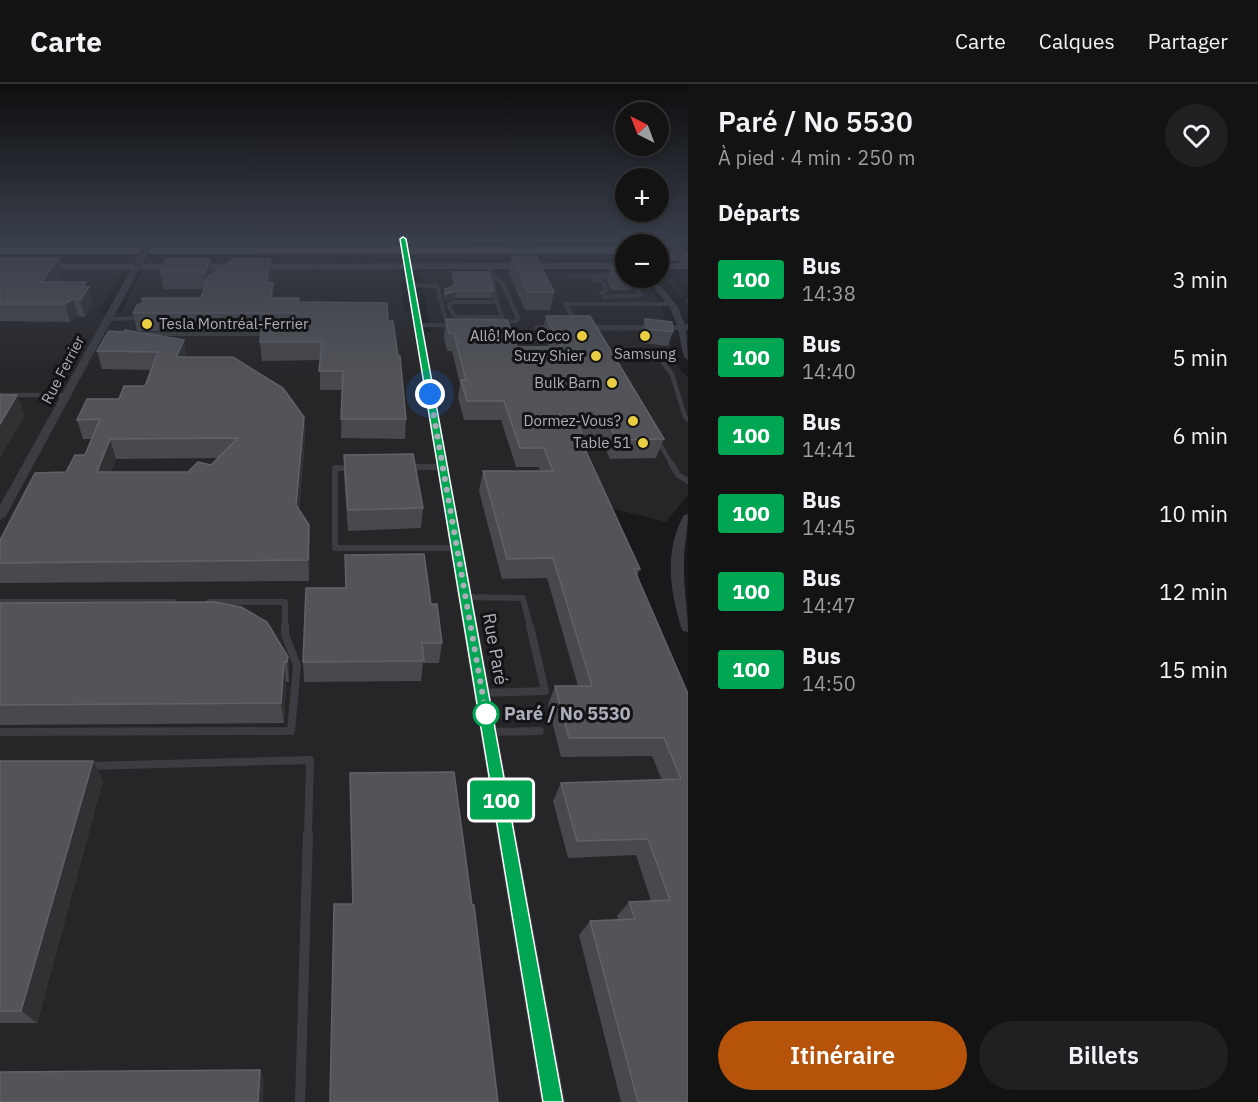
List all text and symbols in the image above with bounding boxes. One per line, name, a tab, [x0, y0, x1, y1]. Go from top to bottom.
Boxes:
text: Carte	[30, 23, 102, 60]
text: Carte	[955, 27, 1006, 55]
text: Calques	[1039, 27, 1115, 55]
text: Partager	[1148, 27, 1228, 55]
north arrow	[615, 102, 669, 156]
map controls	[615, 102, 669, 288]
text: Paré / No 5530	[718, 103, 913, 140]
button: heart	[1165, 104, 1228, 167]
text: À pied · 4 min · 250 m	[718, 144, 915, 171]
button: +	[615, 168, 669, 222]
text: Départs	[718, 198, 800, 227]
button: −	[615, 234, 669, 288]
text: Bus	[802, 251, 841, 280]
text: 100	[732, 265, 770, 293]
text: 3 min	[1172, 265, 1228, 294]
text: 14:38	[802, 280, 856, 307]
place label: Tesla Montréal-Ferrier	[159, 314, 309, 333]
marker: Tesla Montréal-Ferrier	[140, 317, 154, 331]
place label: Allô! Mon Coco	[470, 326, 570, 345]
marker: Allô! Mon Coco	[575, 329, 589, 343]
marker: Samsung	[638, 329, 652, 343]
text: Bus	[802, 329, 841, 358]
street label: Rue Ferrier	[37, 332, 89, 407]
text: 100	[732, 343, 770, 371]
text: 5 min	[1172, 343, 1228, 372]
place label: Samsung	[614, 344, 676, 363]
place label: Suzy Shier	[514, 346, 584, 365]
marker: Suzy Shier	[589, 349, 603, 363]
text: 14:40	[802, 358, 856, 385]
place label: Bulk Barn	[534, 373, 600, 392]
marker: Bulk Barn	[605, 376, 619, 390]
your location	[415, 379, 445, 409]
text: Bus	[802, 407, 841, 436]
place label: Dormez-Vous?	[523, 411, 621, 430]
marker: Dormez-Vous?	[626, 414, 640, 428]
text: 100	[732, 421, 770, 449]
text: 6 min	[1172, 421, 1228, 450]
place label: Table 51	[573, 433, 631, 452]
marker: Table 51	[636, 436, 650, 450]
text: 14:41	[802, 436, 856, 463]
text: Bus	[802, 485, 841, 514]
text: 100	[732, 499, 770, 527]
text: 10 min	[1159, 499, 1228, 528]
text: 14:45	[802, 514, 856, 541]
text: Bus	[802, 563, 841, 592]
text: 100	[732, 577, 770, 605]
text: 12 min	[1159, 577, 1228, 606]
text: 14:47	[802, 592, 856, 619]
street label: Rue Paré	[478, 611, 513, 687]
text: Bus	[802, 641, 841, 670]
text: 100	[732, 655, 770, 683]
text: 15 min	[1159, 655, 1228, 684]
text: 14:50	[802, 670, 856, 697]
marker: Paré / No 5530	[473, 701, 499, 727]
place label: Paré / No 5530	[504, 702, 631, 725]
line badge: 100	[466, 780, 536, 820]
text: 100	[482, 786, 520, 814]
button: Itinéraire	[718, 1021, 967, 1090]
button: Billets	[979, 1021, 1228, 1090]

